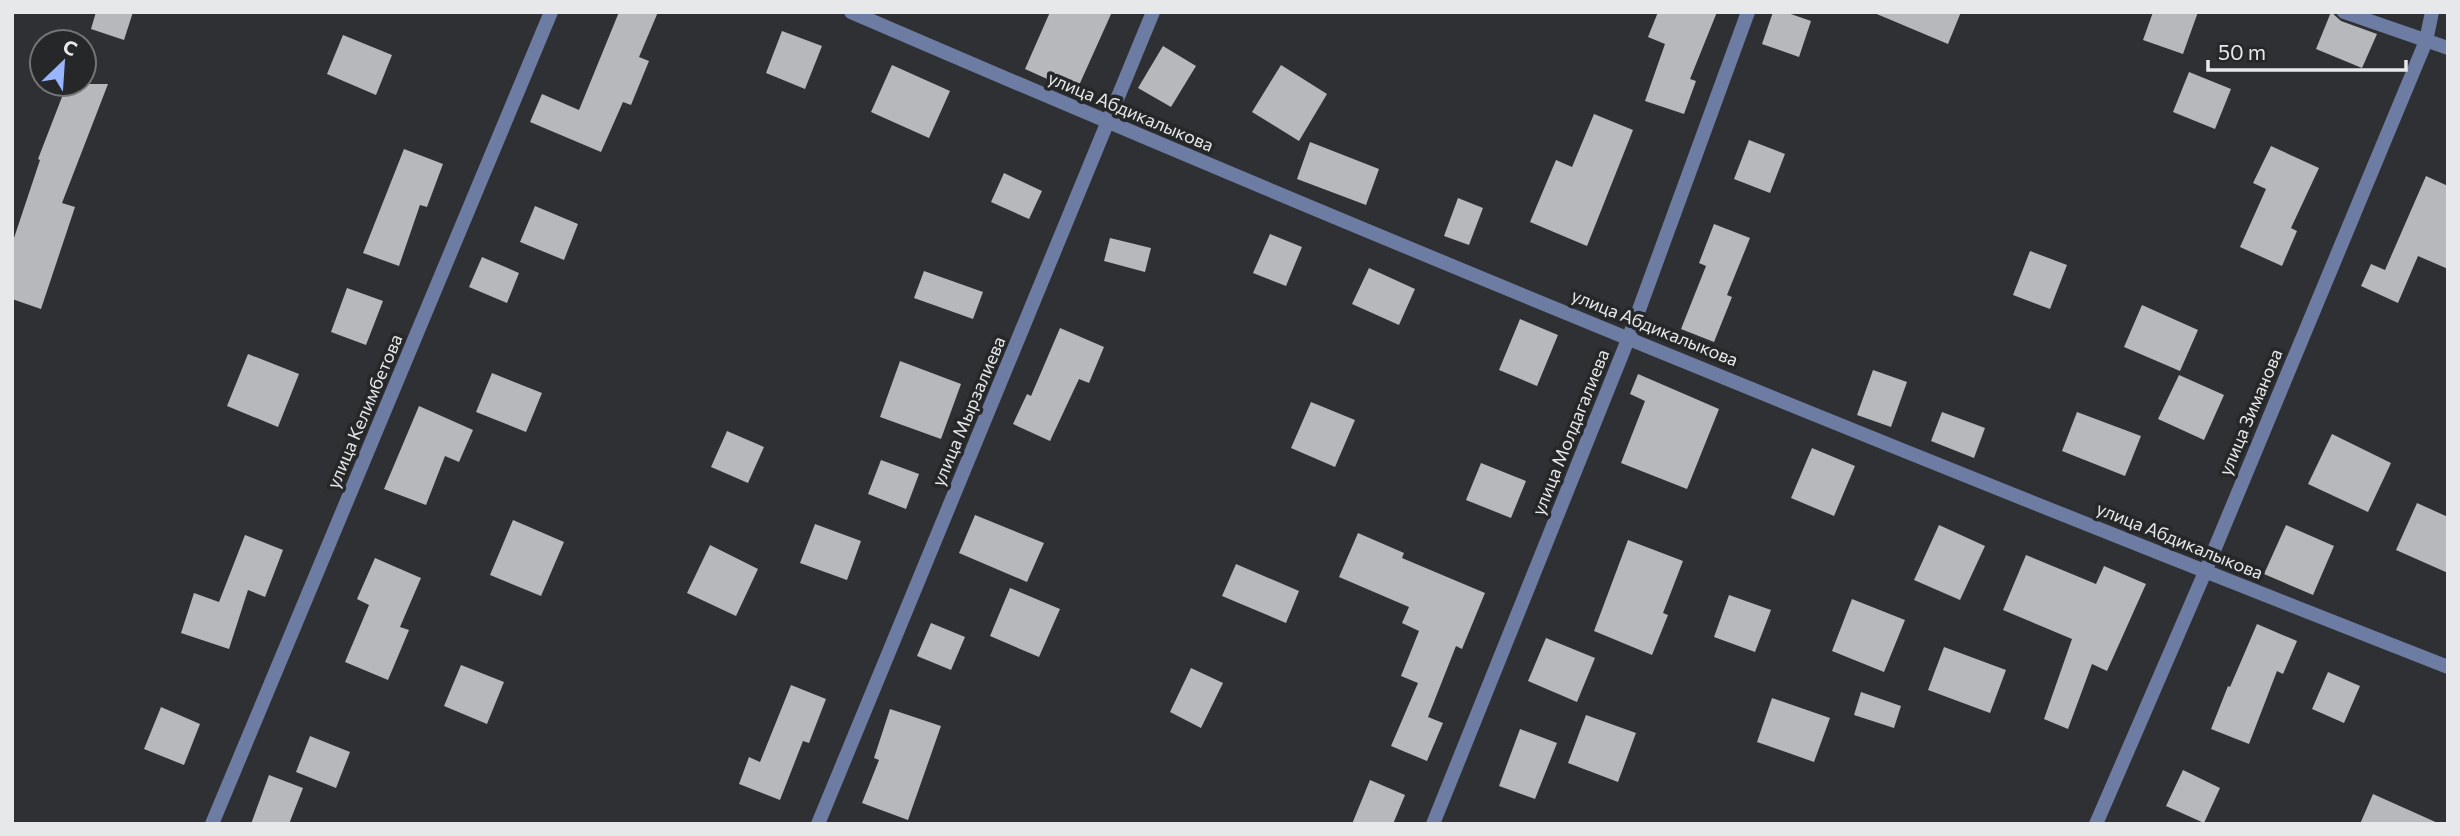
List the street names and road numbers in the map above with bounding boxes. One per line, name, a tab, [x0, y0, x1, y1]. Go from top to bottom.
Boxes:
street label: улица Абдикалыкова	[1045, 66, 1217, 156]
street label: улица Абдикалыкова	[1569, 284, 1741, 370]
street label: улица Келимбетова	[322, 331, 406, 491]
street label: улица Мырзалиева	[926, 333, 1010, 489]
street label: улица Зиманова	[2213, 345, 2287, 479]
street label: улица Молдагалиева	[1527, 346, 1613, 518]
street label: улица Абдикалыкова	[2094, 497, 2266, 583]

